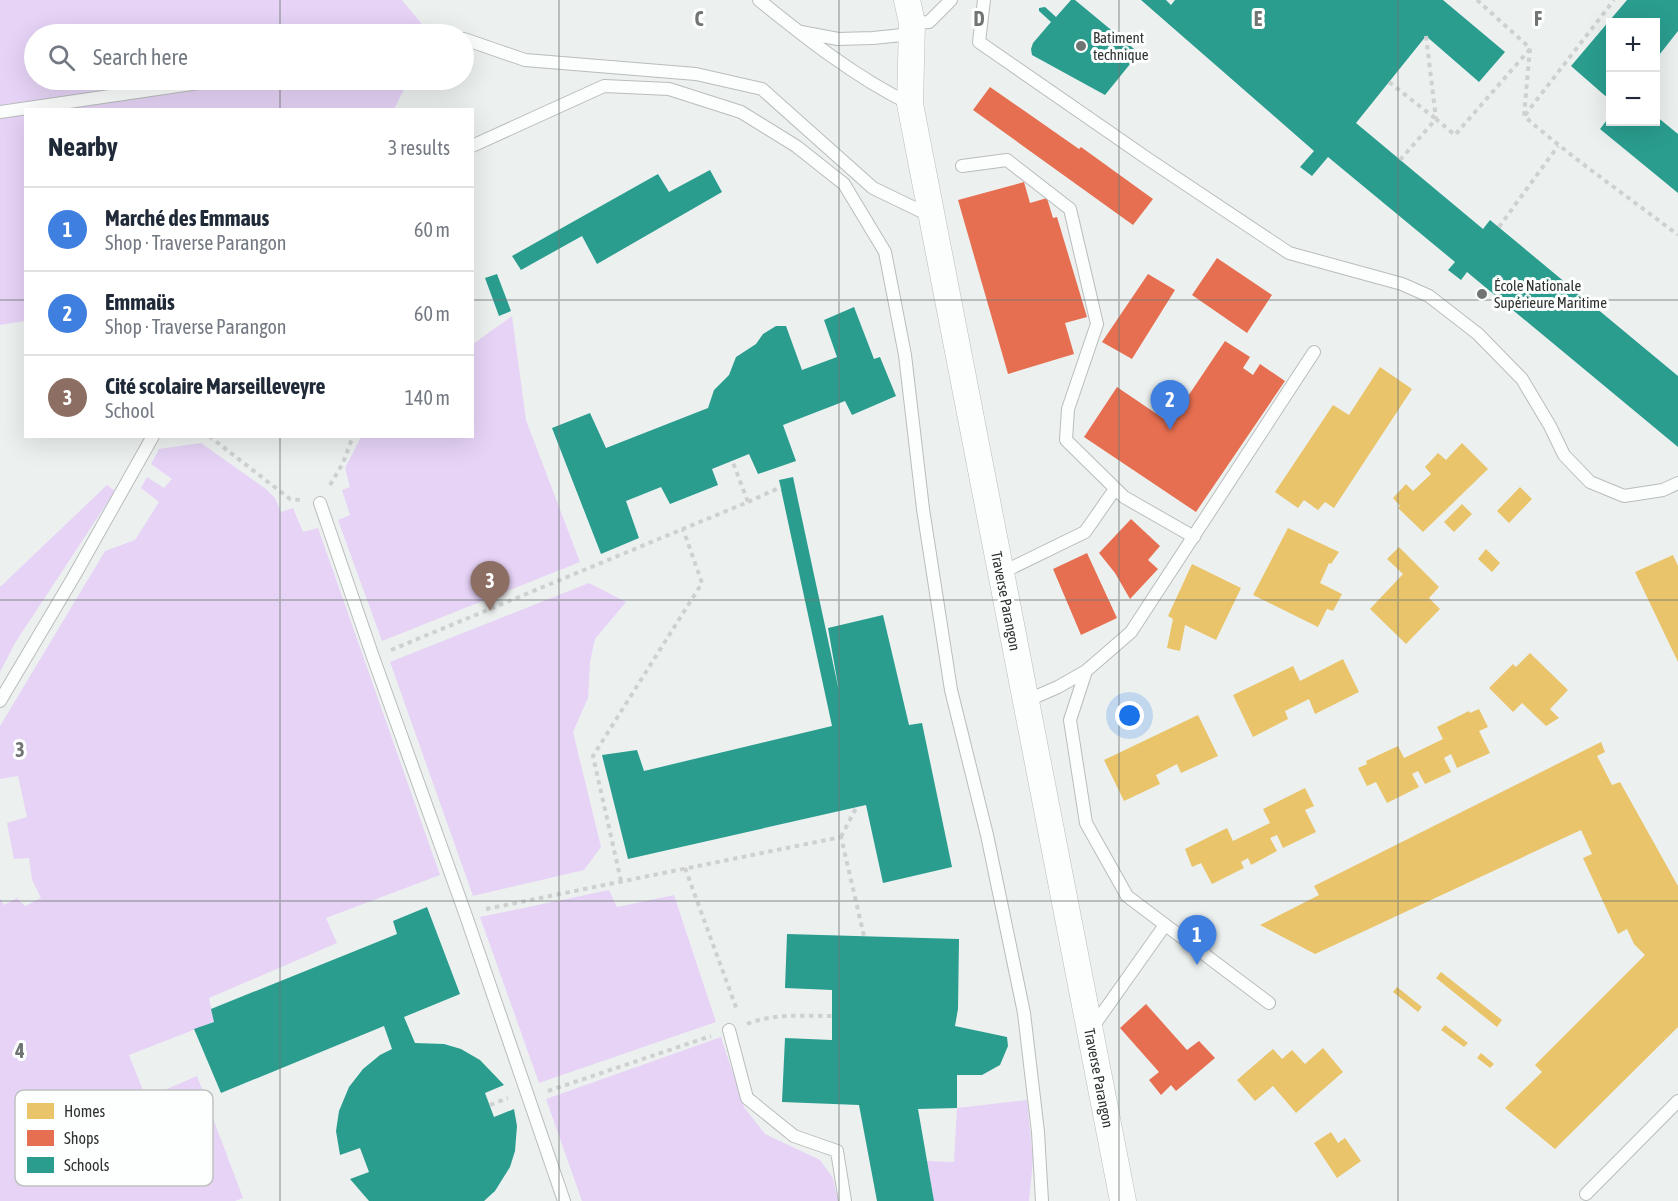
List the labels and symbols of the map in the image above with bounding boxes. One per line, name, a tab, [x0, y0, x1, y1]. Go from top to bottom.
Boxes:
text: C	[695, 7, 704, 30]
text: D	[973, 7, 985, 30]
text: E	[1254, 7, 1263, 30]
text: F	[1534, 7, 1542, 30]
place label: Batiment technique	[1093, 29, 1149, 63]
marker: Batiment technique	[1074, 39, 1088, 53]
place label: École Nationale Supérieure Maritime	[1494, 277, 1607, 311]
marker: École Nationale Supérieure Maritime	[1475, 287, 1489, 301]
pin: 2	[1150, 380, 1190, 430]
street label: Traverse Parangon	[988, 550, 1024, 652]
pin: 3	[470, 562, 510, 611]
your location	[1115, 701, 1144, 730]
text: 3	[15, 738, 25, 761]
pin: 1	[1178, 916, 1216, 965]
street label: Traverse Parangon	[1081, 1027, 1117, 1129]
text: 4	[14, 1039, 25, 1062]
legend	[15, 1090, 213, 1186]
text: Homes	[64, 1102, 106, 1120]
text: Shops	[64, 1129, 100, 1148]
text: Schools	[64, 1156, 110, 1174]

